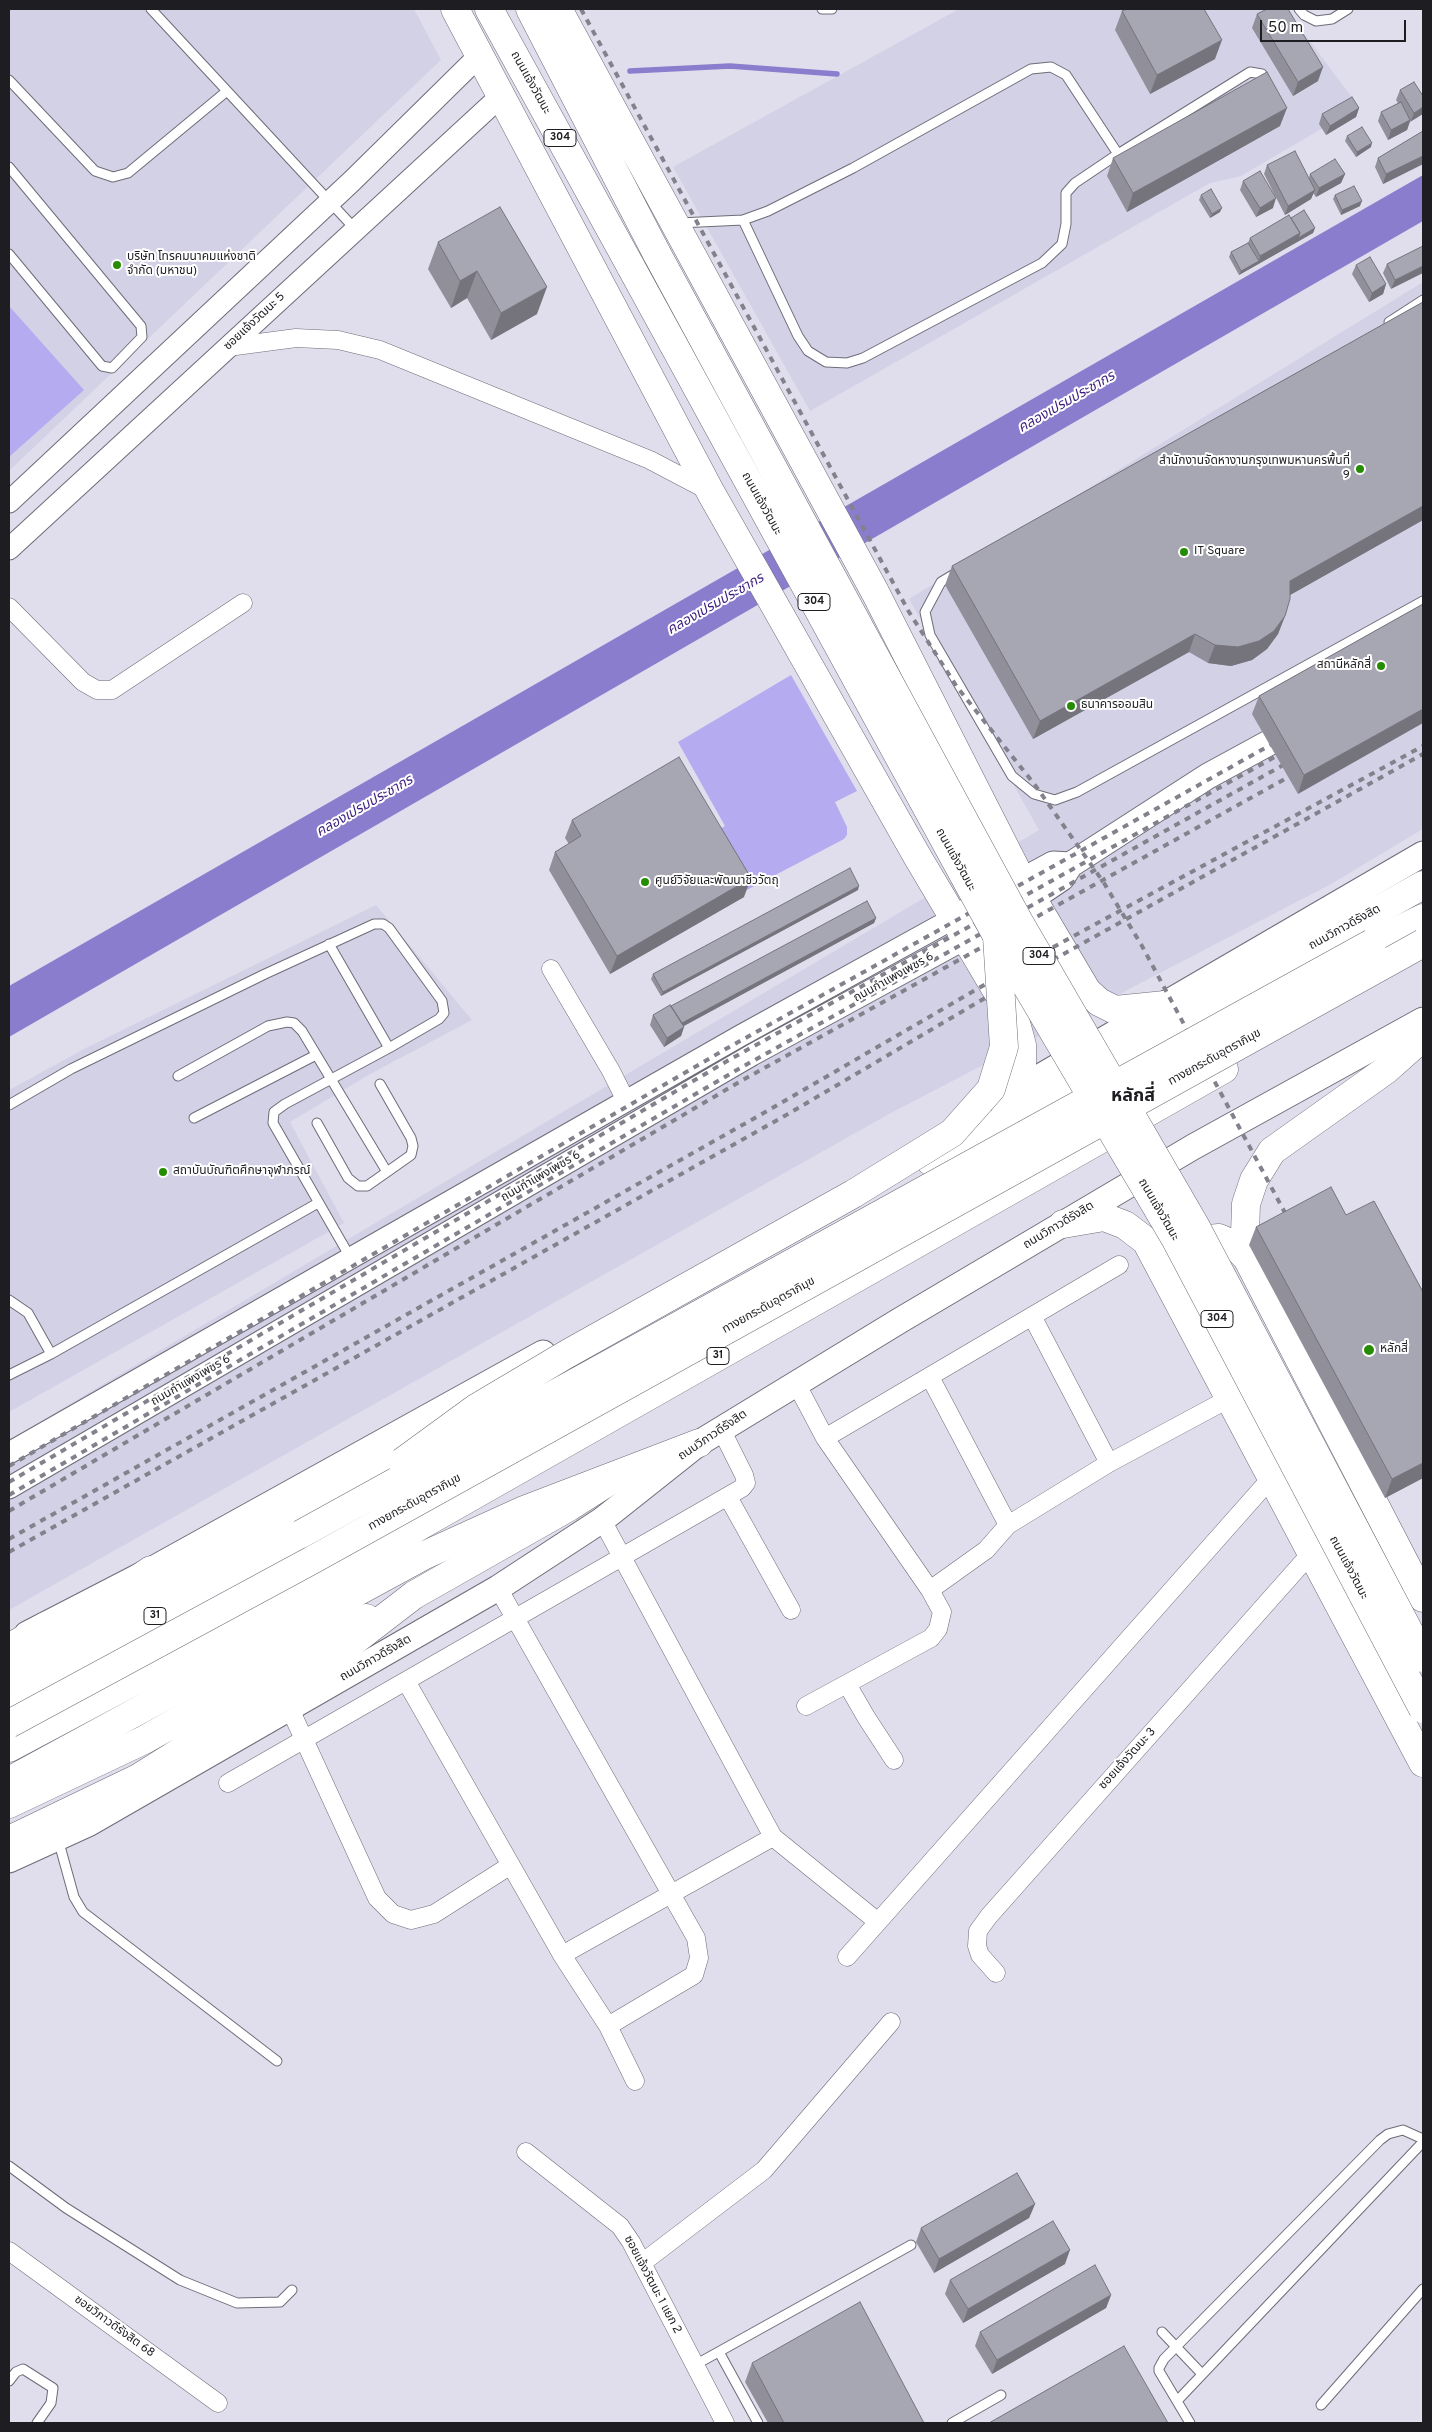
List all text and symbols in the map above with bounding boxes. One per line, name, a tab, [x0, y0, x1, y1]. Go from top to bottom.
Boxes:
scale bar	[1262, 10, 1408, 42]
text: 50 m	[1268, 19, 1303, 38]
street label: ถนนแจ้งวัฒนะ	[507, 49, 553, 117]
road number: 304	[544, 130, 576, 146]
place label: บริษัท โทรคมนาคมแห่งชาติ จำกัด (มหาชน)	[127, 251, 256, 279]
marker: บริษัท โทรคมนาคมแห่งชาติ จำกัด (มหาชน)	[111, 259, 123, 271]
street label: ซอยแจ้งวัฒนะ 5	[221, 290, 289, 354]
water label: คลองเปรมประชากร	[1016, 369, 1118, 437]
place label: สำนักงานจัดหางานกรุงเทพมหานครพื้นที่ 9	[1159, 455, 1350, 483]
marker: สำนักงานจัดหางานกรุงเทพมหานครพื้นที่ 9	[1354, 463, 1366, 475]
street label: ถนนแจ้งวัฒนะ	[738, 470, 784, 538]
place label: IT Square	[1194, 545, 1245, 559]
marker: IT Square	[1178, 546, 1190, 558]
water label: คลองเปรมประชากร	[665, 571, 767, 639]
road number: 304	[798, 594, 830, 610]
place label: สถานีหลักสี่	[1317, 659, 1371, 673]
marker: สถานีหลักสี่	[1375, 660, 1387, 672]
place label: ธนาคารออมสิน	[1081, 699, 1153, 713]
marker: ธนาคารออมสิน	[1065, 700, 1077, 712]
water label: คลองเปรมประชากร	[314, 773, 416, 841]
street label: ถนนแจ้งวัฒนะ	[932, 826, 978, 894]
place label: ศูนย์วิจัยและพัฒนาชีววัตถุ	[655, 875, 779, 889]
marker: ศูนย์วิจัยและพัฒนาชีววัตถุ	[639, 876, 651, 888]
street label: ถนนวิภาวดีรังสิต	[1307, 902, 1383, 954]
road number: 304	[1023, 948, 1055, 964]
street label: ถนนกำแพงเพชร 6	[851, 950, 937, 1006]
street label: ทางยกระดับอุตราภิมุข	[1166, 1027, 1264, 1089]
district label: หลักสี่	[1111, 1086, 1155, 1108]
street label: ถนนกำแพงเพชร 6	[499, 1148, 583, 1206]
place label: สถาบันบัณฑิตศึกษาจุฬาภรณ์	[173, 1165, 310, 1179]
marker: สถาบันบัณฑิตศึกษาจุฬาภรณ์	[157, 1166, 169, 1178]
street label: ถนนแจ้งวัฒนะ	[1134, 1176, 1182, 1244]
street label: ถนนวิภาวดีรังสิต	[1021, 1199, 1097, 1253]
street label: ทางยกระดับอุตราภิมุข	[720, 1275, 818, 1337]
road number: 304	[1201, 1310, 1233, 1328]
marker: หลักสี่	[1362, 1343, 1376, 1357]
place label: หลักสี่	[1380, 1343, 1408, 1357]
road number: 31	[707, 1348, 729, 1364]
street label: ถนนกำแพงเพชร 6	[149, 1352, 233, 1410]
street label: ถนนวิภาวดีรังสิต	[676, 1408, 750, 1464]
street label: ทางยกระดับอุตราภิมุข	[366, 1472, 464, 1534]
street label: ถนนแจ้งวัฒนะ	[1325, 1534, 1371, 1602]
road number: 31	[144, 1608, 166, 1624]
street label: ถนนวิภาวดีรังสิต	[338, 1633, 414, 1685]
street label: ซอยแจ้งวัฒนะ 3	[1096, 1725, 1160, 1793]
street label: ซอยแจ้งวัฒนะ 1 แยก 2	[620, 2233, 684, 2337]
street label: ซอยวิภาวดีรังสิต 68	[71, 2293, 157, 2361]

